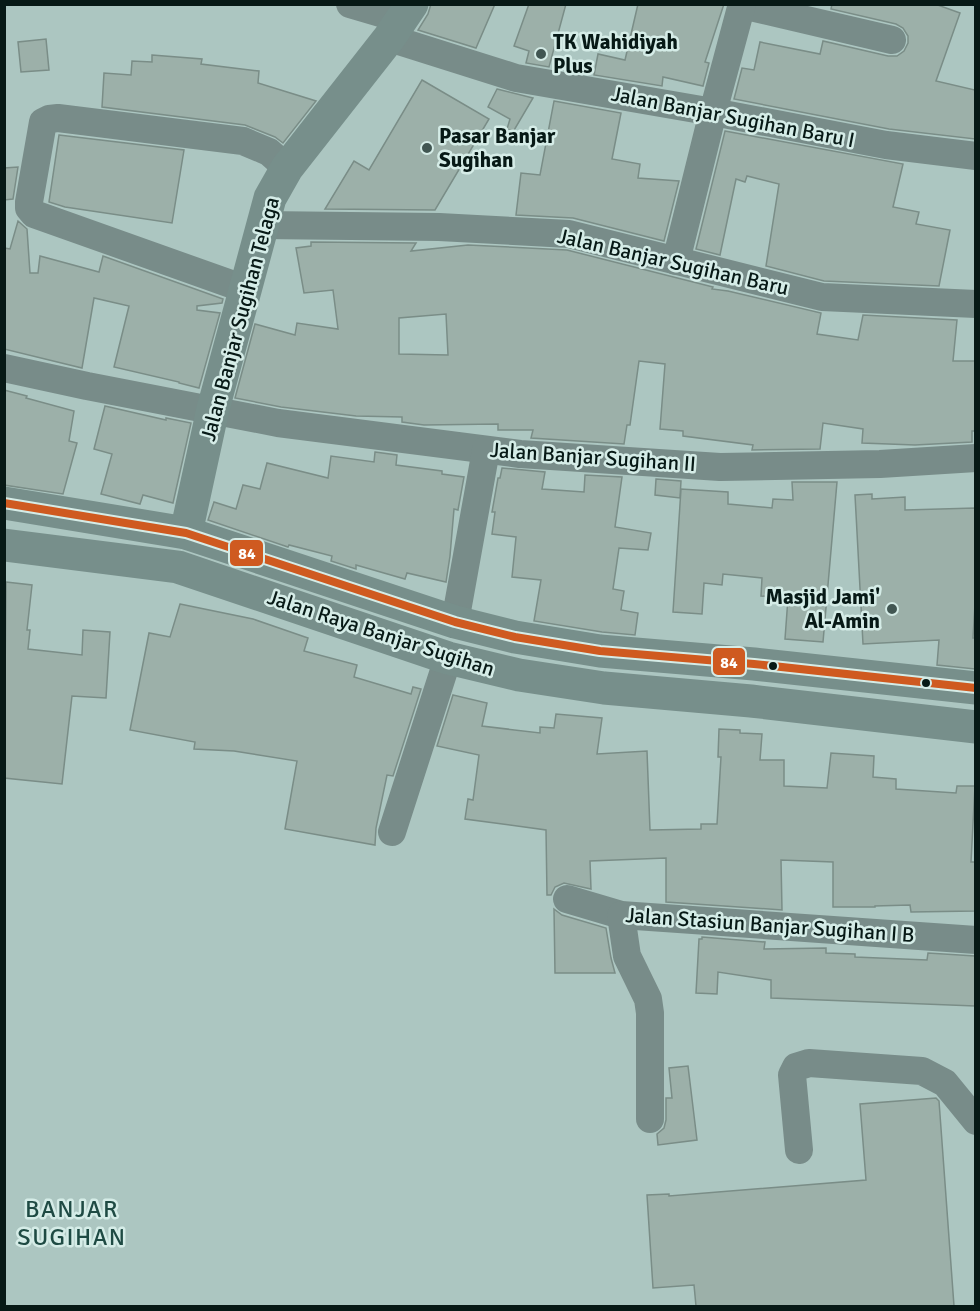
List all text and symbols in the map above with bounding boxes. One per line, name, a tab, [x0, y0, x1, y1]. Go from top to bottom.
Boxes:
place label: TK Wahidiyah Plus	[553, 29, 678, 79]
marker: TK Wahidiyah Plus	[534, 47, 548, 61]
street label: Jalan Banjar Sugihan Baru I	[609, 81, 857, 153]
place label: Pasar Banjar Sugihan	[439, 123, 556, 173]
marker: Pasar Banjar Sugihan	[420, 141, 434, 155]
street label: Jalan Banjar Sugihan Telaga	[195, 194, 285, 444]
street label: Jalan Banjar Sugihan Baru	[555, 223, 791, 301]
street label: Jalan Banjar Sugihan II	[489, 437, 697, 477]
line badge: 84	[229, 539, 264, 567]
text: 84	[238, 544, 256, 564]
street label: Jalan Raya Banjar Sugihan	[264, 584, 498, 682]
place label: Masjid Jami' Al-Amin	[765, 584, 880, 634]
marker: Masjid Jami' Al-Amin	[885, 602, 899, 616]
line badge: 84	[712, 647, 746, 676]
text: 84	[720, 653, 738, 673]
unlabelled marker	[767, 660, 779, 672]
unlabelled marker	[920, 677, 932, 689]
street label: Jalan Stasiun Banjar Sugihan I B	[625, 902, 915, 948]
district label: BANJAR SUGIHAN	[17, 1194, 127, 1252]

